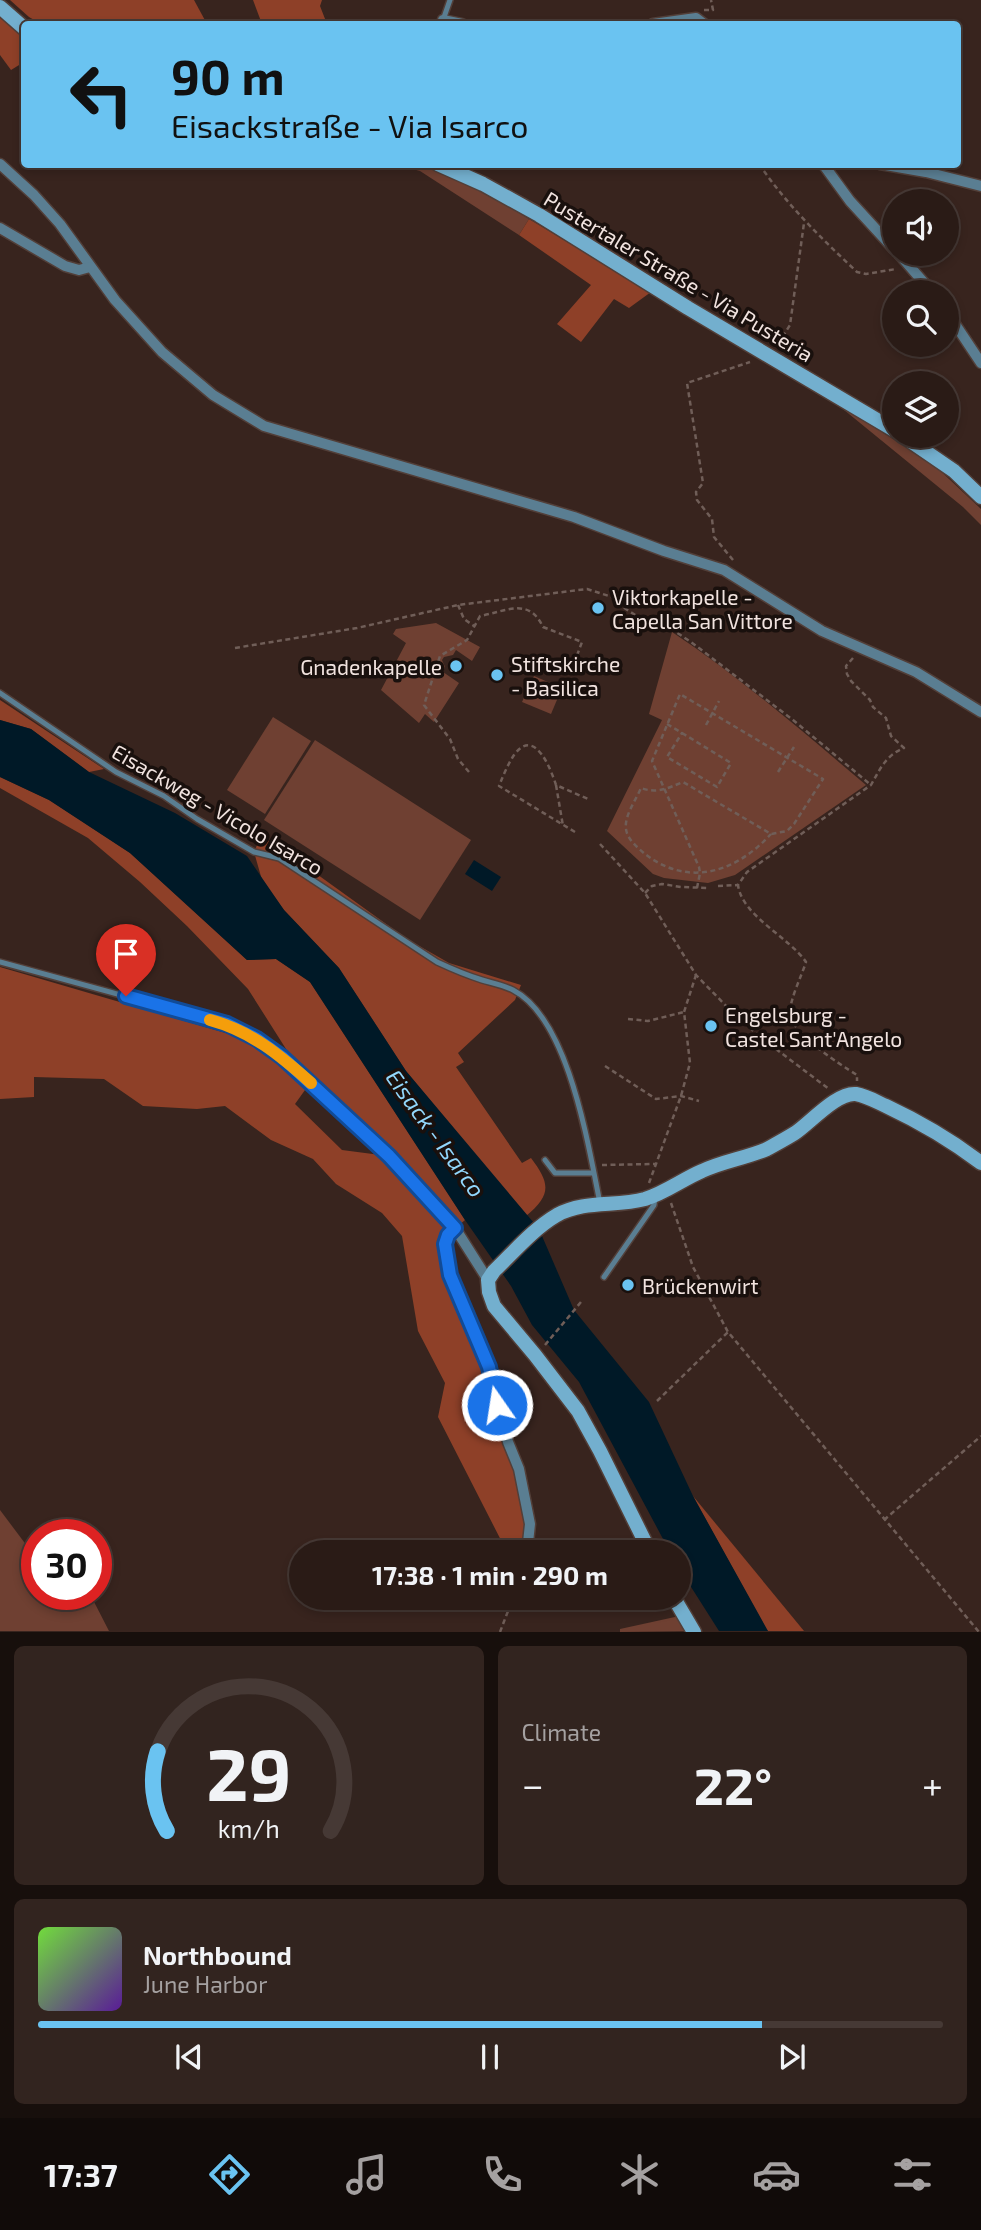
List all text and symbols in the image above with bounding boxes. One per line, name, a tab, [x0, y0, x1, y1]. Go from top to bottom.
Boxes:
text: 90 m	[171, 46, 285, 105]
icon: left	[56, 49, 147, 140]
text: Eisackstraße - Via Isarco	[171, 106, 528, 144]
street label: Pustertaler Straße - Via Pusteria	[540, 186, 818, 366]
map controls	[882, 189, 959, 448]
button: sound	[882, 189, 959, 266]
button: search	[882, 280, 959, 357]
button: layers	[882, 371, 959, 448]
place label: Viktorkapelle - Capella San Vittore	[612, 584, 793, 633]
marker: Viktorkapelle - Capella San Vittore	[590, 600, 606, 616]
place label: Stiftskirche - Basilica	[511, 651, 620, 700]
place label: Gnadenkapelle	[300, 654, 442, 679]
marker: Gnadenkapelle	[448, 658, 464, 674]
marker: Stiftskirche - Basilica	[489, 667, 505, 683]
street label: Eisackweg - Vicolo Isarco	[108, 738, 328, 880]
pin	[96, 924, 156, 996]
icon: arrive	[107, 935, 145, 973]
place label: Engelsburg - Castel Sant'Angelo	[725, 1002, 902, 1051]
marker: Engelsburg - Castel Sant'Angelo	[703, 1018, 719, 1034]
water label: Eisack - Isarco	[380, 1064, 492, 1202]
place label: Brückenwirt	[642, 1273, 758, 1298]
marker: Brückenwirt	[620, 1277, 636, 1293]
position arrow	[460, 1368, 534, 1442]
speed limit sign: 30	[21, 1519, 112, 1610]
text: 17:38 · 1 min · 290 m	[372, 1559, 608, 1590]
text: Climate	[522, 1718, 601, 1746]
text: 29	[206, 1729, 291, 1817]
text: 22°	[694, 1753, 772, 1815]
text: −	[522, 1761, 544, 1807]
text: +	[922, 1761, 943, 1807]
text: km/h	[218, 1813, 280, 1843]
text: Northbound	[143, 1939, 292, 1970]
text: June Harbor	[143, 1970, 267, 1998]
icon: previous	[170, 2038, 208, 2076]
icon: pause	[471, 2038, 509, 2076]
icon: next	[773, 2038, 811, 2076]
icon: directions	[205, 2150, 254, 2199]
icon: music	[342, 2150, 391, 2199]
icon: phone	[478, 2150, 527, 2199]
icon: climate	[615, 2150, 664, 2199]
icon: car	[752, 2150, 801, 2199]
icon: filters	[888, 2150, 937, 2199]
text: 17:37	[44, 2155, 118, 2193]

